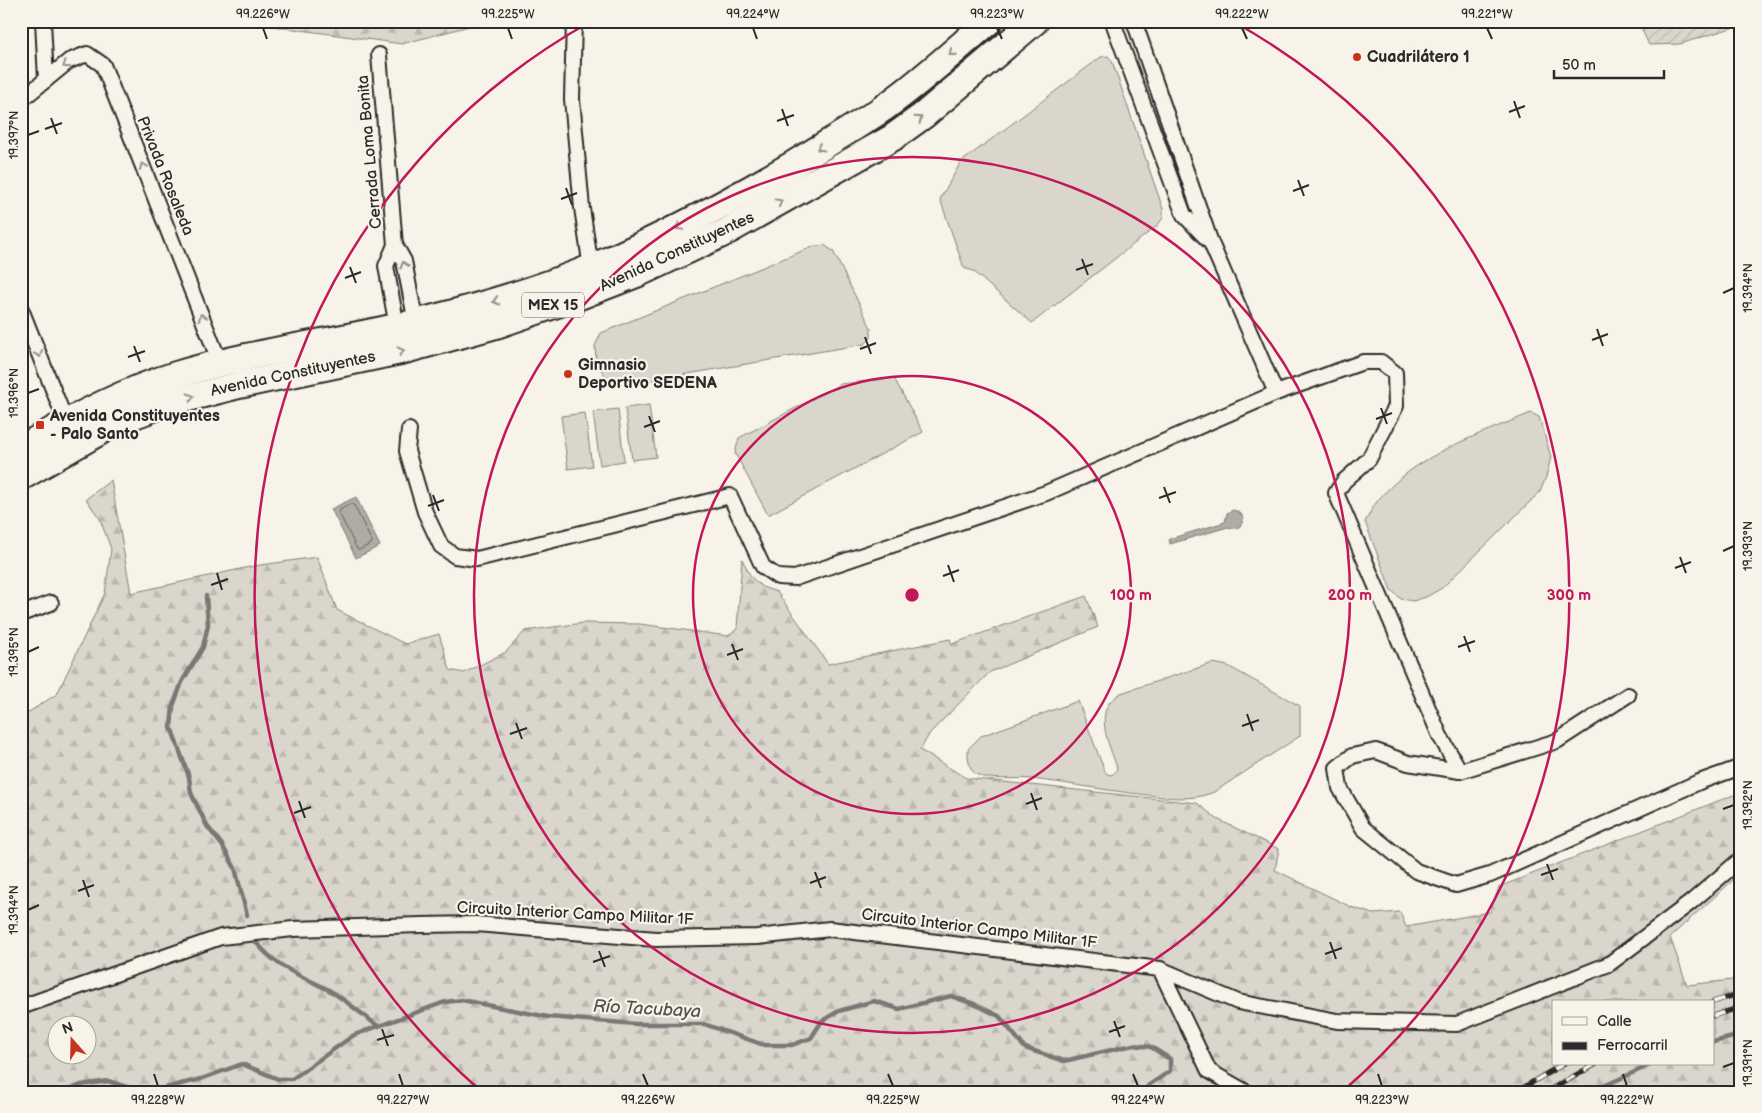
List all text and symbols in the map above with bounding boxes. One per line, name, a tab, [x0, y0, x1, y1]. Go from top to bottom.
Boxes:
text: 99.226°W	[236, 7, 290, 22]
text: 99.225°W	[481, 7, 535, 22]
text: 99.224°W	[726, 7, 780, 22]
text: 99.223°W	[970, 7, 1024, 22]
text: 99.222°W	[1215, 7, 1269, 22]
text: 99.221°W	[1461, 7, 1513, 22]
one-way arrow	[949, 47, 958, 55]
place label: Cuadrilátero 1	[1367, 48, 1470, 67]
scale bar	[1554, 48, 1664, 80]
marker: Cuadrilátero 1	[1351, 51, 1363, 63]
text: 50 m	[1562, 56, 1596, 75]
one-way arrow	[62, 59, 71, 68]
street label: Cerrada Loma Bonita	[354, 74, 386, 230]
text: 19.397°N	[7, 111, 22, 159]
street label: Privada Rosaleda	[132, 114, 198, 238]
one-way arrow	[913, 116, 922, 125]
one-way arrow	[817, 141, 826, 151]
one-way arrow	[139, 162, 149, 171]
one-way arrow	[774, 198, 783, 208]
street label: Avenida Constituyentes	[597, 208, 757, 296]
one-way arrow	[675, 221, 684, 231]
one-way arrow	[400, 262, 410, 270]
text: 19.394°N	[1741, 263, 1756, 313]
road number: MEX 15	[522, 292, 584, 318]
one-way arrow	[491, 295, 500, 306]
one-way arrow	[198, 314, 208, 322]
one-way arrow	[397, 346, 406, 357]
street label: Avenida Constituyentes	[209, 347, 377, 401]
one-way arrow	[33, 349, 43, 358]
place label: Gimnasio Deportivo SEDENA	[578, 356, 717, 393]
text: 19.396°N	[7, 368, 22, 418]
marker: Gimnasio Deportivo SEDENA	[562, 368, 574, 380]
one-way arrow	[187, 392, 196, 403]
place label: Avenida Constituyentes - Palo Santo	[49, 407, 220, 444]
marker: Avenida Constituyentes - Palo Santo	[34, 419, 46, 431]
text: 19.393°N	[1741, 521, 1756, 571]
centre of rings	[903, 586, 921, 604]
text: 100 m	[1110, 586, 1152, 605]
text: 200 m	[1328, 586, 1372, 605]
text: 300 m	[1547, 586, 1591, 605]
text: 19.395°N	[7, 627, 22, 677]
text: 19.392°N	[1741, 780, 1756, 830]
text: 19.394°N	[7, 885, 22, 935]
street label: Circuito Interior Campo Militar 1F	[456, 898, 694, 930]
street label: Circuito Interior Campo Militar 1F	[860, 905, 1098, 953]
water label: Río Tacubaya	[593, 996, 701, 1022]
legend	[1552, 1000, 1714, 1066]
text: Calle	[1597, 1012, 1632, 1031]
north arrow	[48, 1016, 98, 1066]
text: N	[60, 1018, 76, 1038]
text: Ferrocarril	[1597, 1036, 1668, 1055]
text: 19.391°N	[1741, 1039, 1756, 1087]
text: 99.228°W	[131, 1093, 185, 1108]
text: 99.227°W	[377, 1093, 429, 1108]
text: 99.226°W	[621, 1093, 675, 1108]
text: 99.225°W	[866, 1093, 920, 1108]
text: 99.224°W	[1111, 1093, 1165, 1108]
text: 99.223°W	[1355, 1093, 1409, 1108]
text: 99.222°W	[1600, 1093, 1654, 1108]

